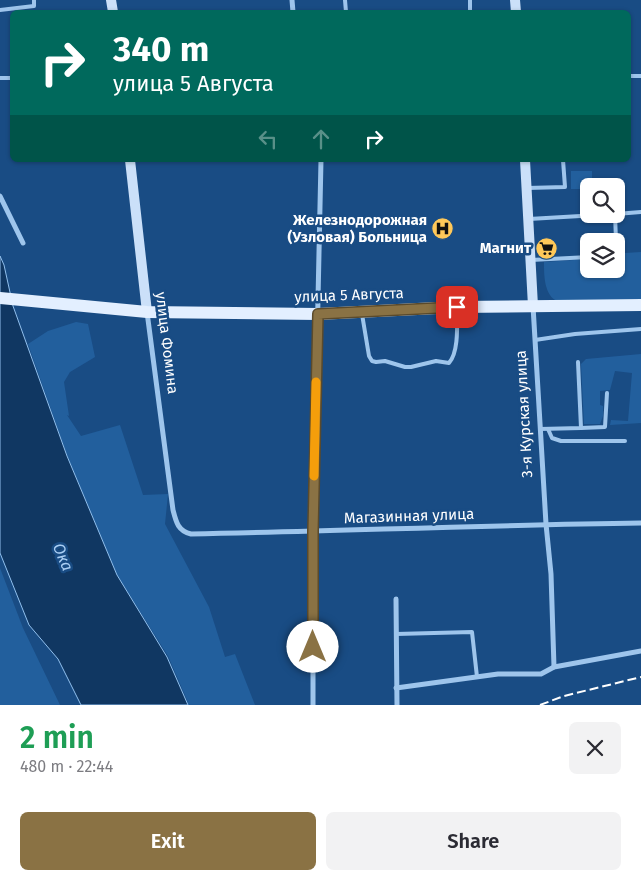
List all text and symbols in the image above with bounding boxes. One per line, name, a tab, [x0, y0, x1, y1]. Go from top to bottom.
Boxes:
text: 340 m	[113, 28, 209, 70]
icon: right	[30, 30, 95, 95]
text: улица 5 Августа	[113, 70, 274, 97]
icon: left	[254, 125, 282, 153]
icon: ahead	[307, 125, 335, 153]
icon: right	[360, 125, 388, 153]
map controls	[580, 178, 625, 278]
button: search	[580, 178, 625, 223]
place label: Железнодорожная (Узловая) Больница	[288, 211, 427, 246]
hospital icon: Железнодорожная (Узловая) Больница	[431, 217, 455, 241]
button: layers	[580, 233, 625, 278]
supermarket icon: Магнит	[535, 236, 559, 260]
place label: Магнит	[480, 239, 532, 257]
street label: улица 5 Августа	[294, 284, 404, 306]
pin	[436, 286, 478, 328]
street label: улица Фомина	[152, 291, 182, 395]
icon: arrive	[443, 293, 471, 321]
street label: 3-я Курская улица	[512, 350, 536, 478]
street label: Магазинная улица	[344, 505, 474, 527]
water label: Ока	[49, 540, 77, 574]
position arrow	[286, 620, 338, 672]
text: 2 min	[20, 720, 94, 756]
button: close	[569, 722, 621, 774]
text: 480 m · 22:44	[20, 757, 113, 776]
button: Exit	[20, 812, 316, 870]
button: Share	[326, 812, 621, 870]

